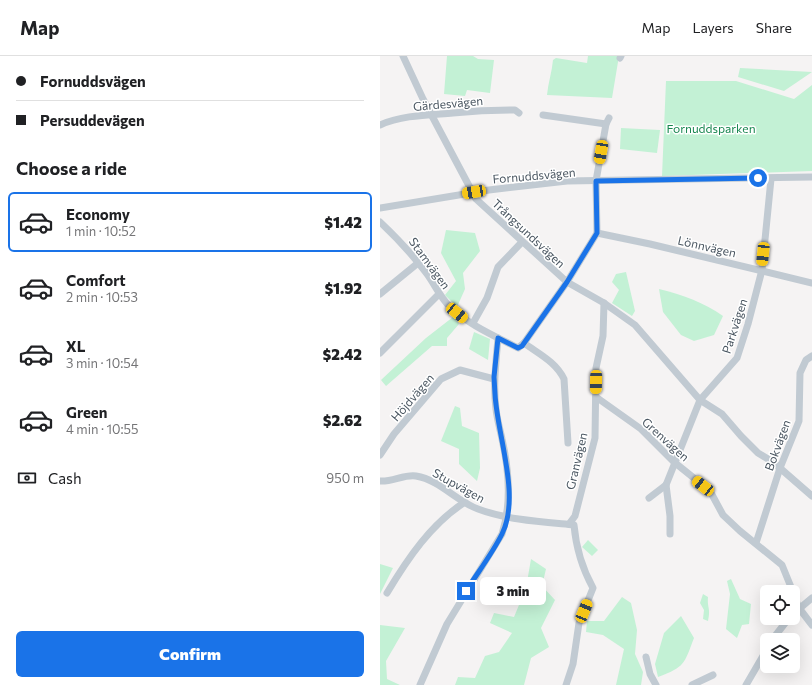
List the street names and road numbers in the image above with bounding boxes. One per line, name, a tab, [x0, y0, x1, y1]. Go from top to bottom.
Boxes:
street label: Gärdesvägen	[412, 93, 484, 113]
street label: Fornuddsvägen	[492, 164, 576, 186]
street label: Trångsundsvägen	[490, 196, 568, 270]
street label: Lönnvägen	[676, 232, 738, 260]
street label: Stamvägen	[407, 234, 453, 292]
street label: Parkvägen	[719, 297, 749, 355]
street label: Höjdvägen	[388, 371, 436, 423]
street label: Grenvägen	[640, 414, 692, 464]
street label: Bokvägen	[761, 418, 793, 472]
street label: Granvägen	[563, 431, 589, 491]
street label: Stupvägen	[431, 465, 487, 505]

